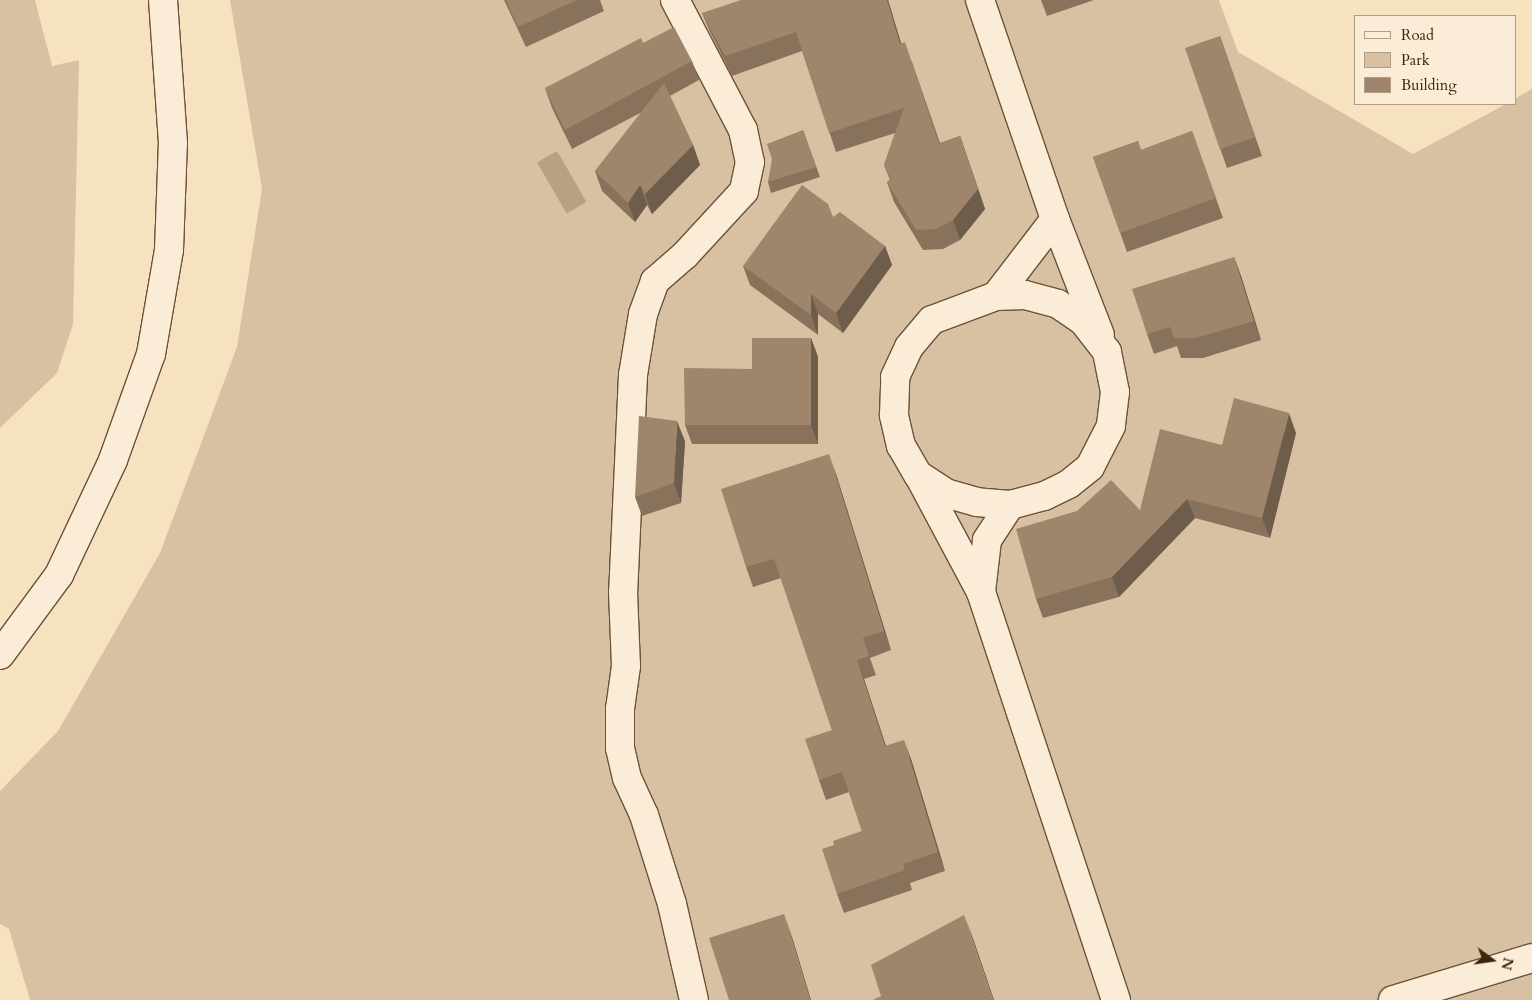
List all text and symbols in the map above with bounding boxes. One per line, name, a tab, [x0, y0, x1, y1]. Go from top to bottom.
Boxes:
legend	[1354, 15, 1517, 105]
text: Road	[1401, 25, 1434, 45]
text: Park	[1401, 50, 1430, 70]
text: Building	[1401, 75, 1457, 95]
north arrow	[1467, 935, 1517, 985]
text: N	[1496, 956, 1518, 972]

